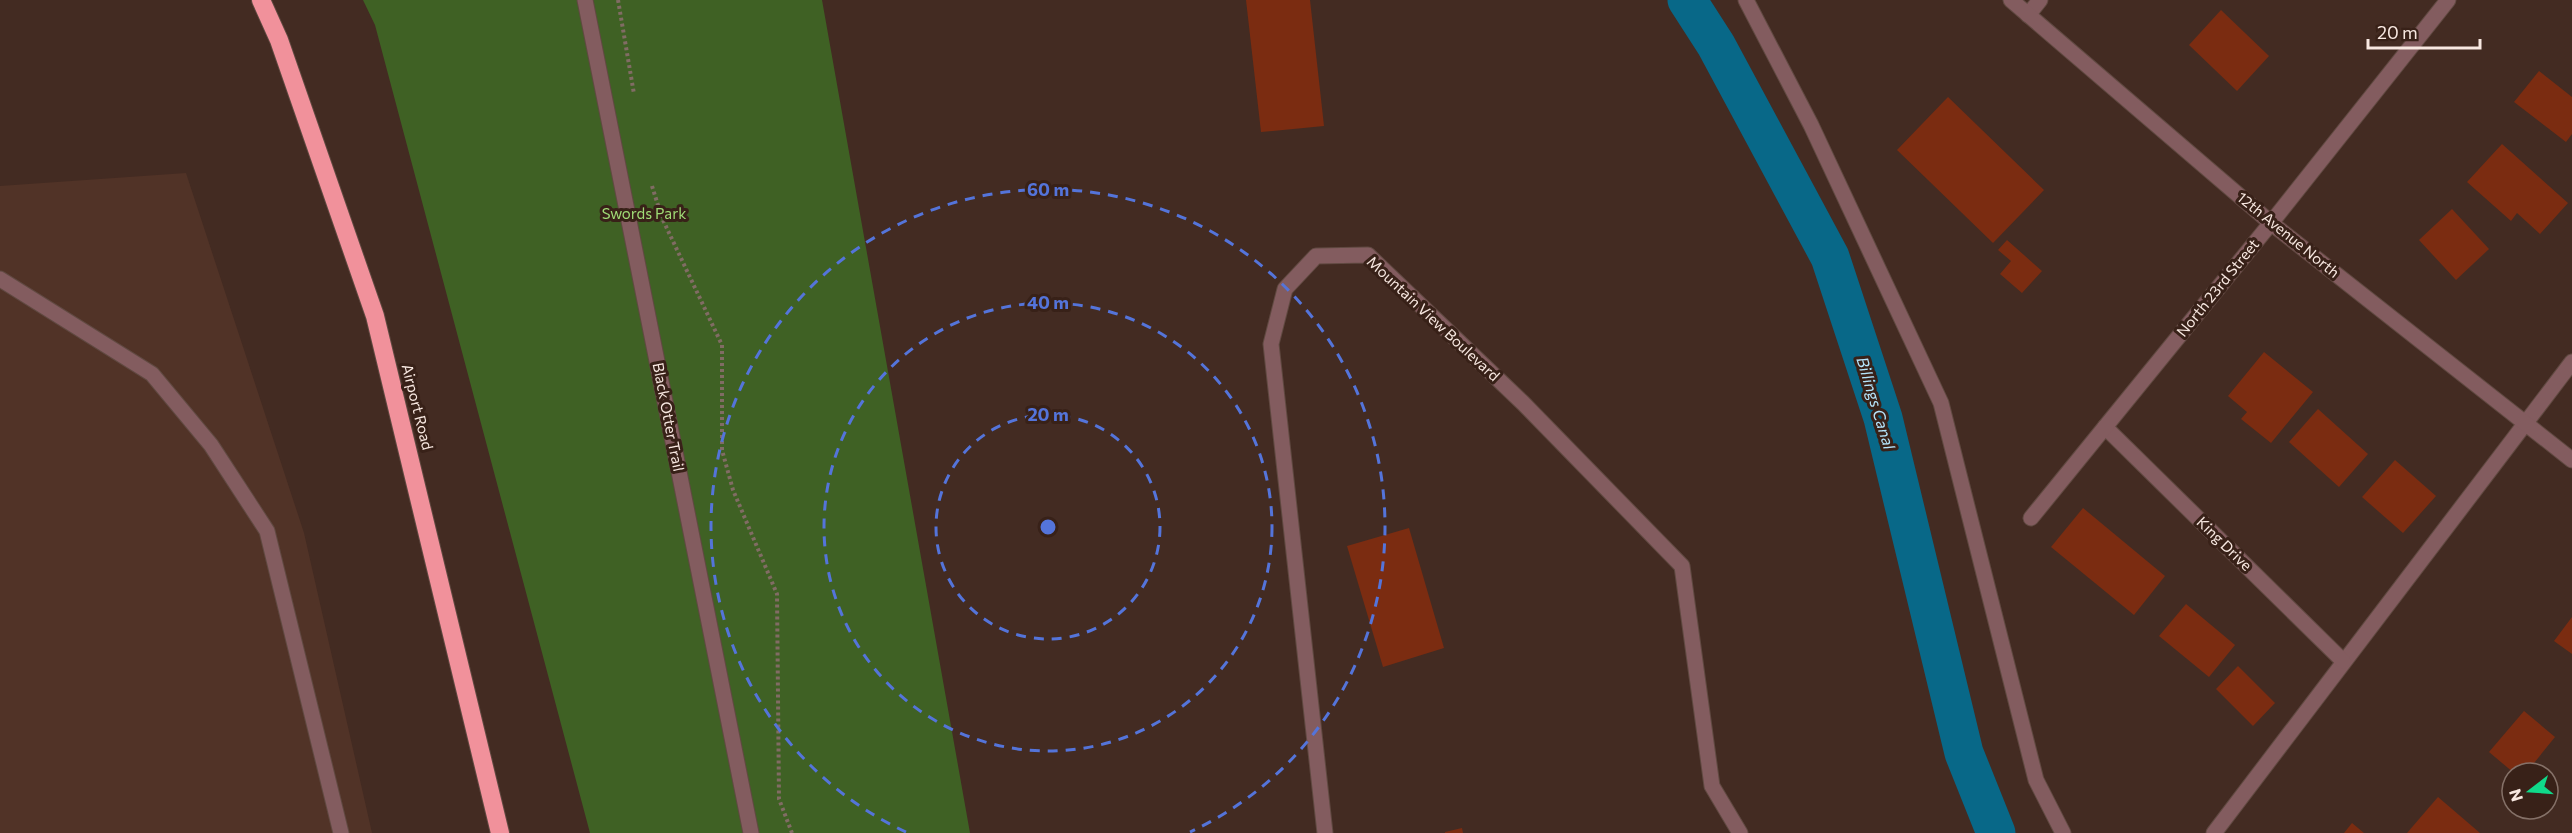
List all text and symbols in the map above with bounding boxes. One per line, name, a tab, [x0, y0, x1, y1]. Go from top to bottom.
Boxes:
scale bar	[2368, 12, 2480, 50]
text: 20 m	[2377, 21, 2418, 43]
text: 60 m	[1027, 178, 1069, 200]
street label: 12th Avenue North	[2234, 188, 2343, 281]
park label: Swords Park	[602, 204, 686, 222]
street label: North 23rd Street	[2172, 235, 2262, 340]
street label: Mountain View Boulevard	[1364, 252, 1504, 384]
text: 40 m	[1027, 291, 1069, 313]
water label: Billings Canal	[1853, 354, 1900, 452]
street label: Black Otter Trail	[650, 361, 688, 473]
street label: Airport Road	[399, 362, 437, 452]
text: 20 m	[1027, 403, 1069, 425]
street label: King Drive	[2193, 513, 2256, 574]
centre of rings	[1038, 517, 1058, 537]
north arrow	[2500, 761, 2560, 821]
text: N	[2504, 787, 2526, 804]

